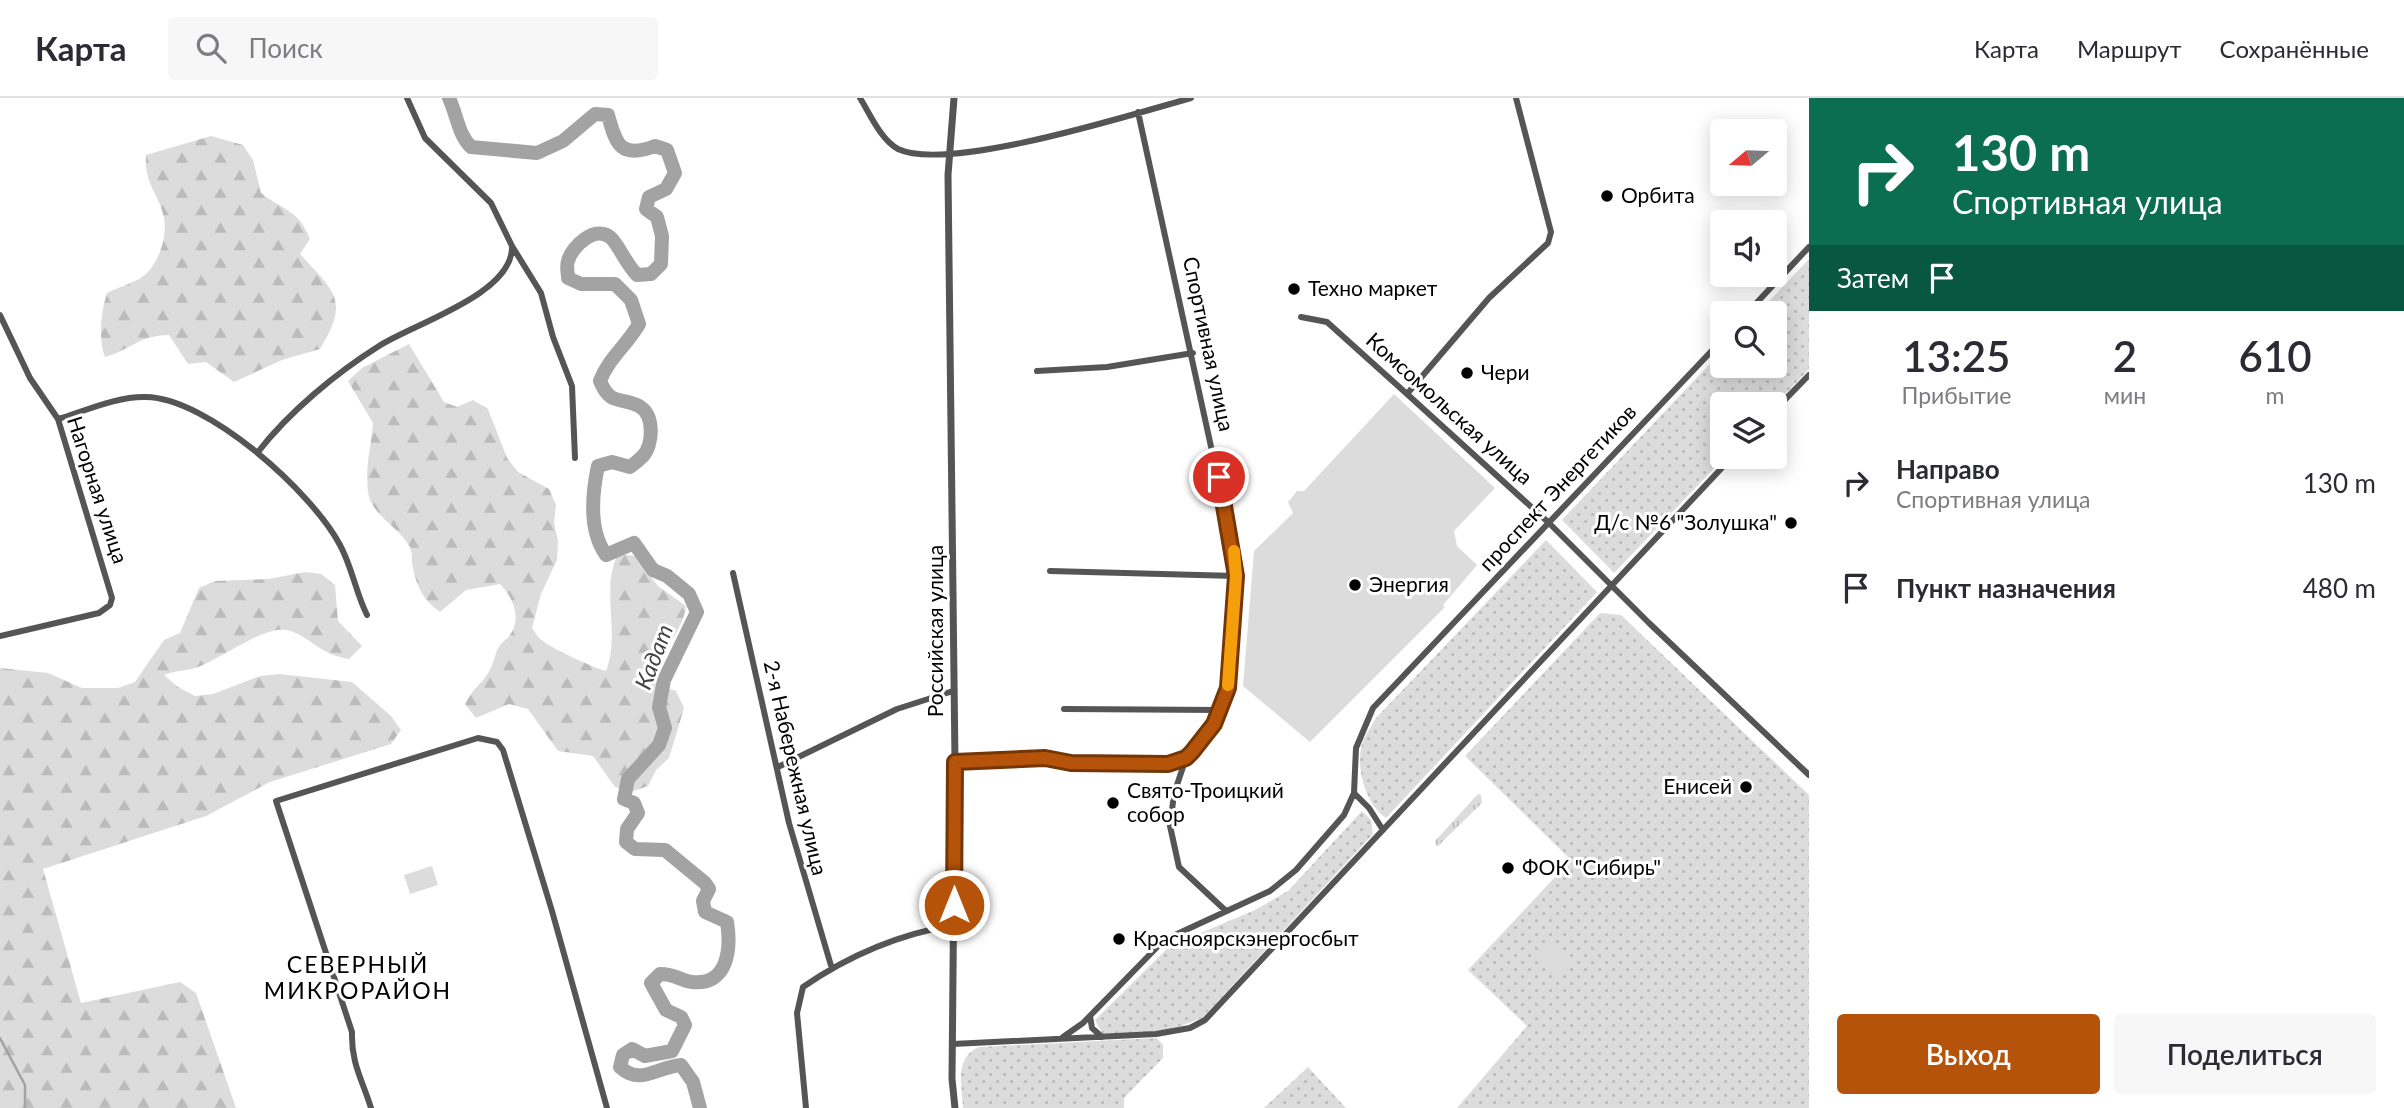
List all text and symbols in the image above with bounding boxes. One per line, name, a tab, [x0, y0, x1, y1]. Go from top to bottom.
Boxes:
search box	[168, 17, 658, 80]
text: Карта	[35, 28, 126, 68]
icon: search	[192, 29, 230, 67]
text: Поиск	[248, 32, 323, 64]
text: Карта	[1974, 34, 2039, 63]
text: Маршрут	[2077, 34, 2182, 63]
text: Сохранённые	[2220, 34, 2369, 63]
north arrow	[1710, 119, 1787, 196]
map controls	[1710, 119, 1787, 469]
text: 130 m	[1952, 123, 2090, 181]
icon: right	[1837, 126, 1928, 217]
place label: Орбита	[1621, 182, 1695, 207]
text: Спортивная улица	[1952, 182, 2223, 221]
marker: Орбита	[1599, 188, 1615, 204]
button: sound	[1710, 210, 1787, 287]
street label: Спортивная улица	[1179, 254, 1240, 433]
icon: arrive	[1923, 259, 1961, 297]
text: Затем	[1837, 262, 1909, 294]
place label: Техно маркет	[1308, 275, 1438, 300]
marker: Техно маркет	[1286, 281, 1302, 297]
button: search	[1710, 301, 1787, 378]
street label: Комсомольская улица	[1362, 327, 1538, 489]
text: 13:25	[1902, 331, 2010, 381]
text: 2	[2113, 331, 2137, 381]
text: 610	[2239, 331, 2312, 381]
place label: Чери	[1481, 359, 1530, 384]
marker: Чери	[1459, 365, 1475, 381]
text: Прибытие	[1901, 381, 2011, 409]
text: мин	[2104, 381, 2146, 409]
text: m	[2266, 381, 2285, 409]
button: layers	[1710, 392, 1787, 469]
street label: проспект Энергетиков	[1473, 399, 1641, 575]
street label: Нагорная улица	[63, 413, 134, 566]
pin	[1189, 447, 1249, 507]
text: Направо	[1896, 453, 2000, 485]
icon: arrive	[1200, 458, 1238, 496]
icon: right	[1837, 464, 1875, 502]
text: 130 m	[2303, 467, 2376, 499]
text: Спортивная улица	[1896, 485, 2091, 513]
place label: Д/с №6 "Золушка"	[1594, 509, 1777, 534]
marker: Д/с №6 "Золушка"	[1783, 515, 1799, 531]
street label: Российская улица	[922, 545, 947, 717]
icon: arrive	[1837, 569, 1875, 607]
place label: Энергия	[1369, 571, 1449, 596]
text: Пункт назначения	[1896, 572, 2116, 604]
text: 480 m	[2303, 572, 2376, 604]
marker: Энергия	[1347, 577, 1363, 593]
water label: Кадат	[628, 620, 678, 693]
street label: 2-я Набережная улица	[760, 658, 833, 878]
place label: Енисей	[1663, 773, 1732, 798]
place label: Свято-Троицкий собор	[1127, 777, 1284, 826]
marker: Енисей	[1738, 779, 1754, 795]
marker: Свято-Троицкий собор	[1105, 795, 1121, 811]
place label: ФОК "Сибирь"	[1522, 854, 1661, 879]
marker: ФОК "Сибирь"	[1500, 860, 1516, 876]
position arrow	[917, 868, 991, 942]
place label: Красноярскэнергосбыт	[1133, 925, 1359, 950]
marker: Красноярскэнергосбыт	[1111, 931, 1127, 947]
district label: СЕВЕРНЫЙ МИКРОРАЙОН	[264, 950, 452, 1004]
button: Выход	[1837, 1014, 2100, 1094]
button: Поделиться	[2114, 1014, 2376, 1094]

